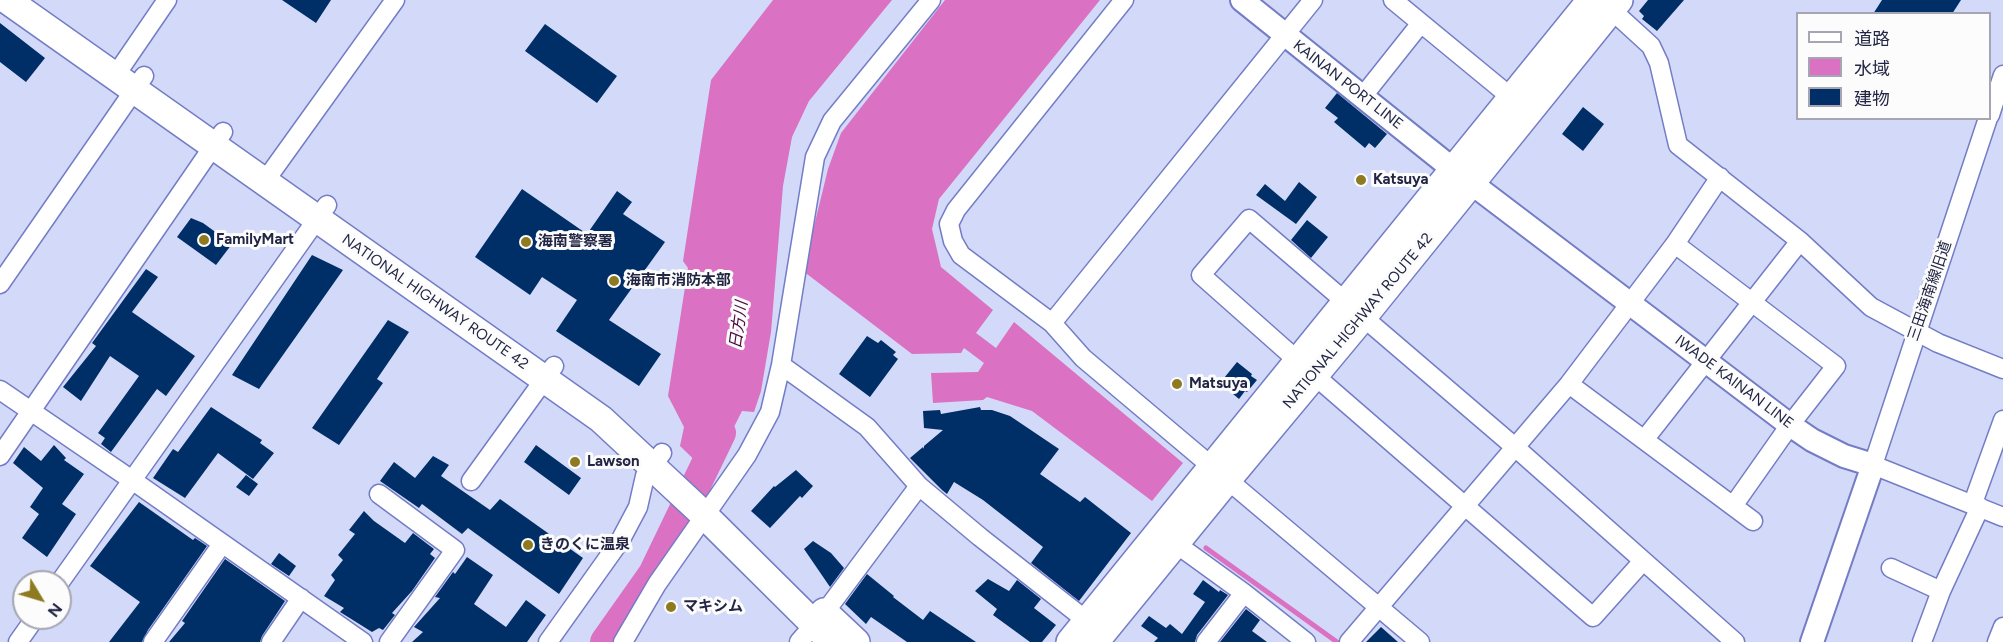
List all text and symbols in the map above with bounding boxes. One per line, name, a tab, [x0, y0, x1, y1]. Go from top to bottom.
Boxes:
legend	[1796, 12, 1991, 120]
text: 道路	[1854, 28, 1890, 50]
street label: KAINAN PORT LINE	[1289, 37, 1407, 133]
text: 水域	[1854, 58, 1890, 80]
text: 建物	[1854, 88, 1890, 110]
place label: Katsuya	[1373, 171, 1428, 189]
marker: Katsuya	[1354, 173, 1368, 187]
street label: NATIONAL HIGHWAY ROUTE 42	[1279, 230, 1437, 412]
place label: FamilyMart	[216, 231, 294, 249]
street label: NATIONAL HIGHWAY ROUTE 42	[338, 231, 532, 373]
marker: FamilyMart	[197, 233, 211, 247]
place label: 海南警察署	[538, 233, 613, 251]
marker: 海南警察署	[519, 235, 533, 249]
street label: 三田海南線旧道	[1904, 238, 1956, 344]
place label: 海南市消防本部	[626, 272, 731, 290]
marker: 海南市消防本部	[607, 274, 621, 288]
water label: 日方川	[726, 300, 752, 350]
street label: IWADE KAINAN LINE	[1671, 332, 1797, 432]
place label: Matsuya	[1189, 375, 1248, 393]
marker: Matsuya	[1170, 377, 1184, 391]
place label: Lawson	[587, 453, 640, 471]
marker: Lawson	[568, 455, 582, 469]
place label: きのくに温泉	[540, 536, 630, 554]
marker: きのくに温泉	[521, 538, 535, 552]
north arrow	[12, 570, 72, 630]
place label: マキシム	[683, 598, 743, 616]
text: N	[44, 599, 66, 621]
marker: マキシム	[664, 600, 678, 614]

